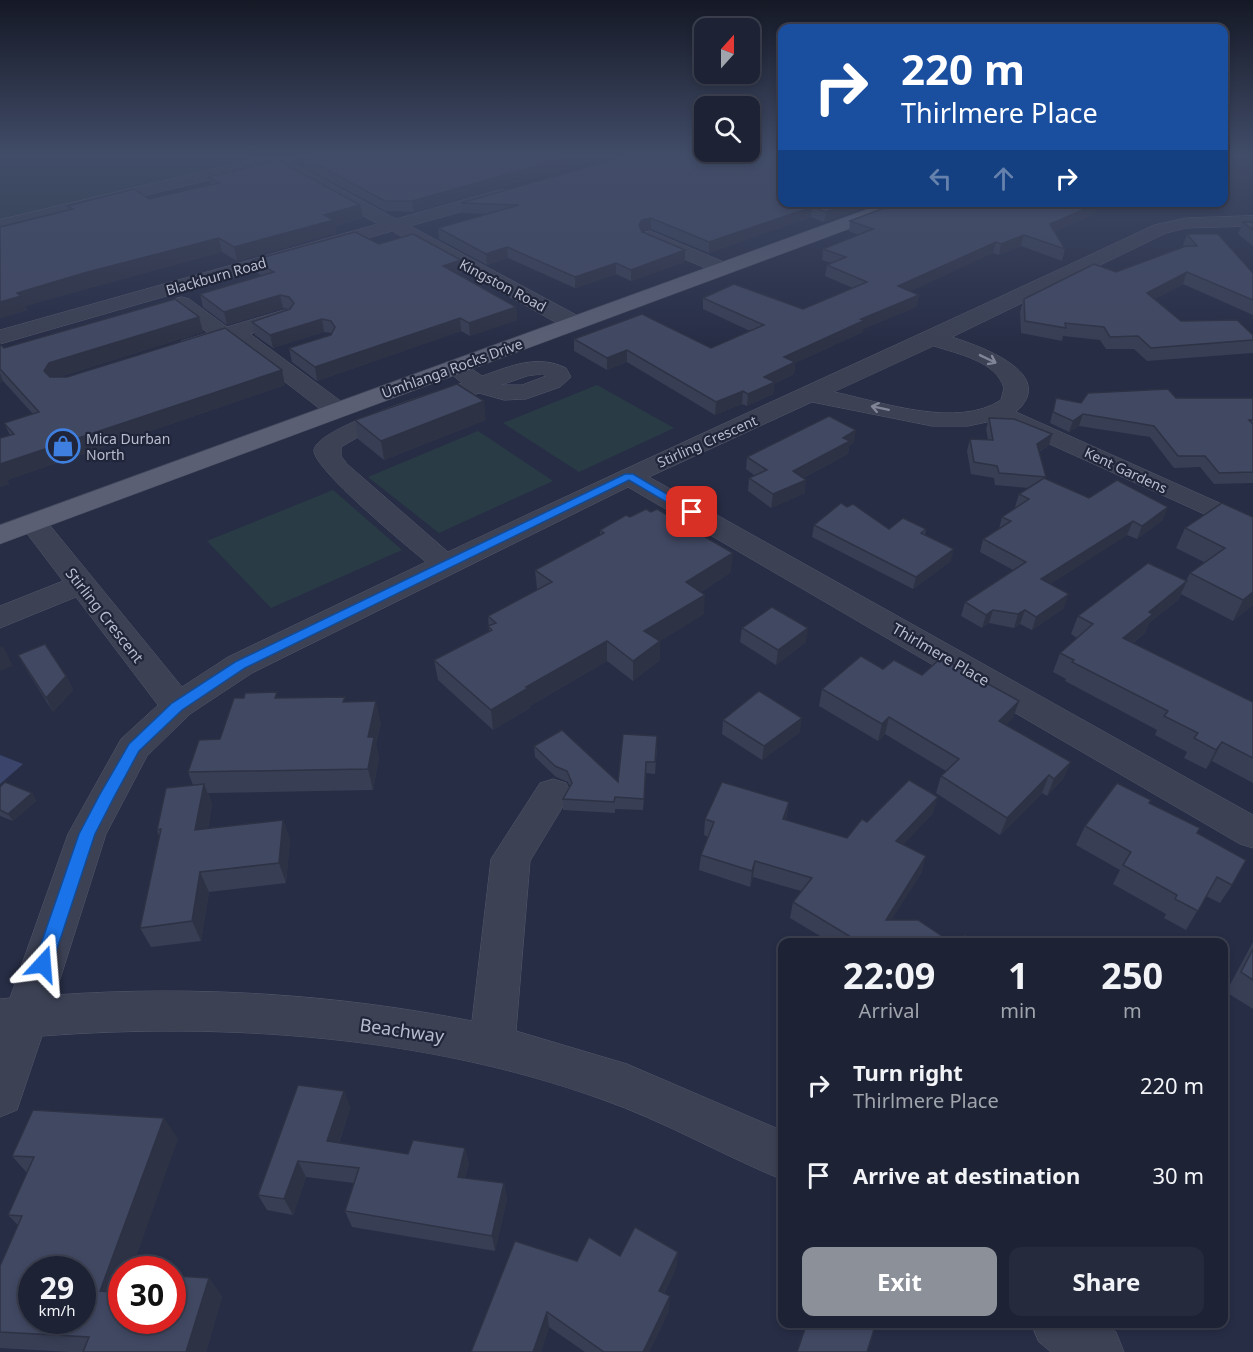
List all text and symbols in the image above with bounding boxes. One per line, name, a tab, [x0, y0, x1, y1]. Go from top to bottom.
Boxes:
north arrow	[694, 18, 760, 84]
map controls	[694, 18, 760, 162]
text: 220 m	[901, 40, 1025, 97]
icon: right	[802, 48, 880, 126]
text: Thirlmere Place	[901, 94, 1098, 131]
button: search	[694, 96, 760, 162]
icon: left	[924, 162, 957, 195]
icon: ahead	[987, 162, 1020, 195]
icon: right	[1050, 162, 1083, 195]
street label: Blackburn Road	[164, 253, 268, 299]
street label: Kingston Road	[456, 254, 550, 316]
street label: Umhlanga Rocks Drive	[379, 334, 525, 402]
one-way arrow	[978, 354, 996, 365]
one-way arrow	[870, 402, 889, 414]
street label: Stirling Crescent	[654, 410, 760, 472]
shop icon: Mica Durban North	[45, 428, 81, 464]
place label: Mica Durban North	[86, 429, 170, 464]
street label: Kent Gardens	[1082, 443, 1171, 498]
pin	[666, 486, 717, 537]
icon: arrive	[675, 495, 708, 528]
street label: Stirling Crescent	[62, 563, 149, 667]
street label: Thirlmere Place	[889, 618, 993, 690]
position arrow	[11, 932, 75, 996]
text: 22:09	[843, 951, 935, 1000]
text: 1	[1008, 951, 1029, 1000]
text: 250	[1101, 951, 1163, 1000]
text: Arrival	[859, 997, 920, 1024]
text: min	[1000, 997, 1036, 1024]
text: m	[1123, 997, 1142, 1024]
street label: Beachway	[358, 1012, 447, 1048]
text: Turn right	[853, 1057, 963, 1087]
icon: right	[802, 1069, 835, 1102]
text: 220 m	[1140, 1070, 1204, 1100]
text: Thirlmere Place	[853, 1087, 999, 1114]
icon: arrive	[802, 1159, 835, 1192]
text: Arrive at destination	[853, 1160, 1080, 1190]
text: 30 m	[1153, 1160, 1204, 1190]
button: Exit	[802, 1247, 997, 1316]
button: Share	[1009, 1247, 1204, 1316]
speed limit sign: 30	[108, 1256, 186, 1334]
text: 29	[40, 1267, 74, 1308]
text: km/h	[39, 1300, 75, 1320]

